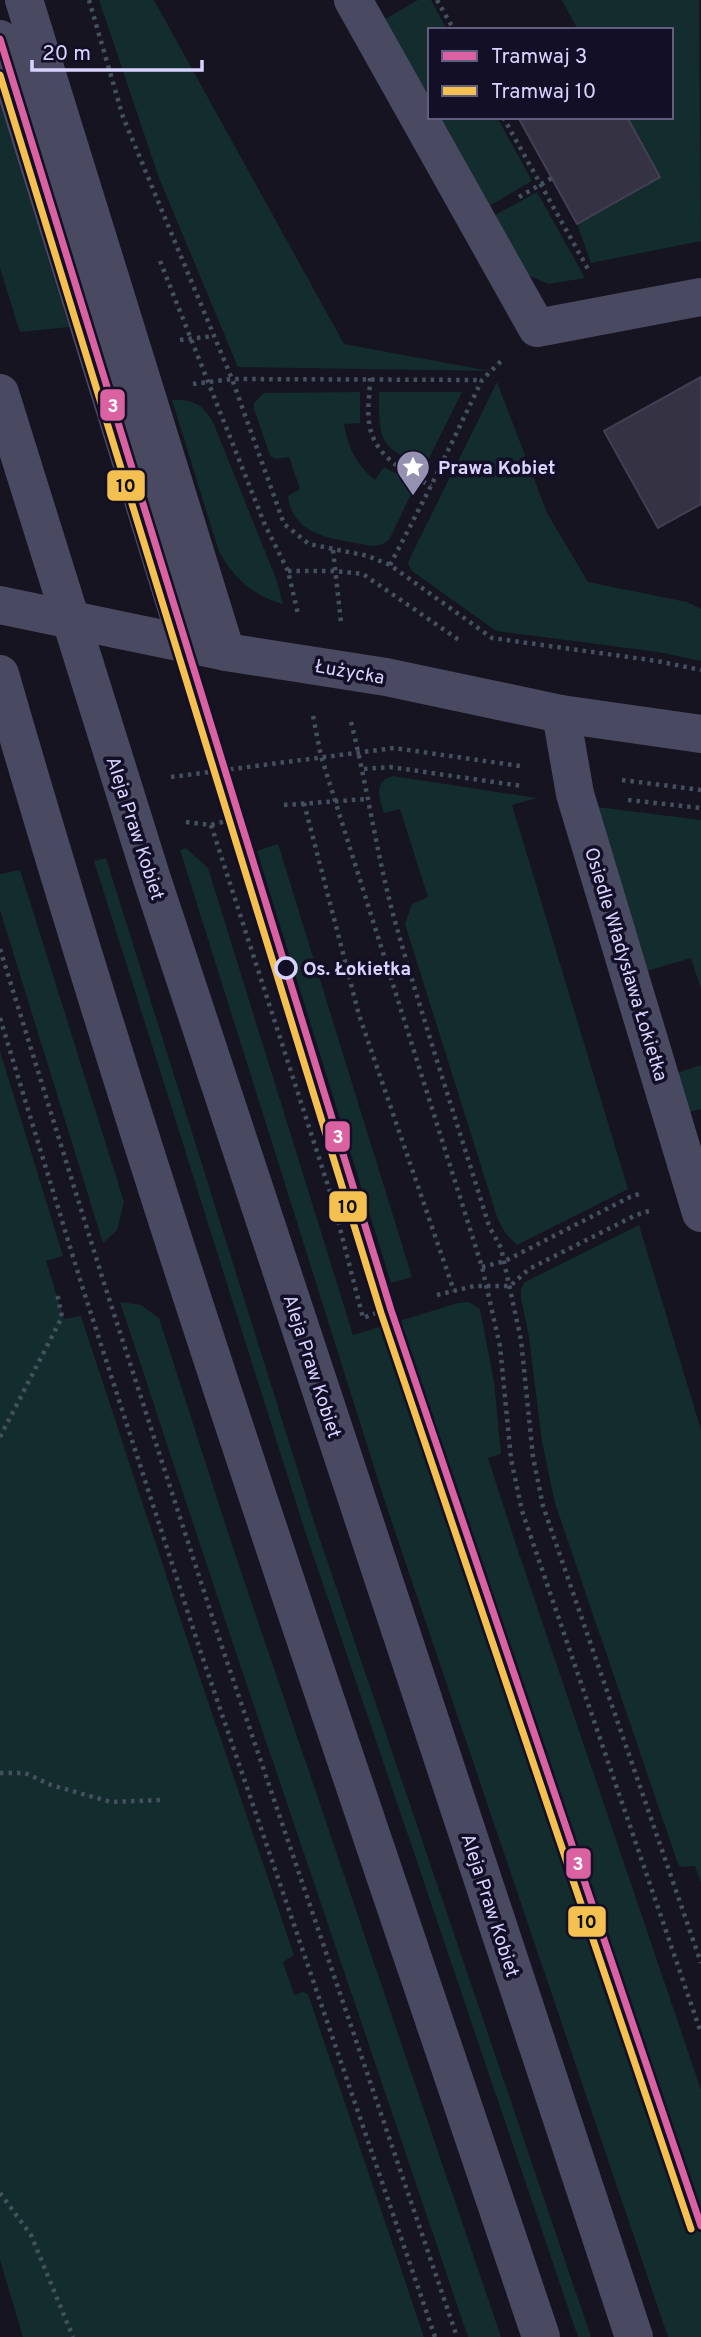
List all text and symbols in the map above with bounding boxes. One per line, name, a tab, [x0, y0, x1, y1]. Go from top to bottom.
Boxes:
scale bar	[32, 28, 201, 72]
legend	[428, 28, 673, 119]
text: 20 m	[42, 41, 91, 68]
text: Tramwaj 3	[491, 44, 587, 71]
text: Tramwaj 10	[491, 79, 596, 106]
line badge: 3	[99, 388, 126, 422]
text: 3	[107, 395, 119, 419]
place icon: Prawa Kobiet	[394, 448, 432, 497]
place label: Prawa Kobiet	[438, 457, 555, 481]
line badge: 10	[106, 469, 146, 502]
text: 10	[116, 475, 136, 499]
street label: Łużycka	[313, 655, 386, 691]
street label: Aleja Praw Kobiet	[100, 754, 169, 903]
street label: Osiedle Władysława Łokietka	[578, 845, 672, 1084]
marker: Os. Łokietka	[275, 957, 297, 979]
place label: Os. Łokietka	[303, 958, 411, 982]
line badge: 3	[324, 1120, 351, 1153]
text: 3	[332, 1126, 344, 1150]
line badge: 10	[328, 1190, 368, 1223]
text: 10	[338, 1196, 358, 1220]
street label: Aleja Praw Kobiet	[277, 1292, 346, 1441]
street label: Aleja Praw Kobiet	[455, 1831, 524, 1980]
line badge: 3	[565, 1847, 592, 1880]
text: 3	[572, 1853, 584, 1877]
line badge: 10	[567, 1905, 607, 1938]
text: 10	[577, 1911, 597, 1935]

